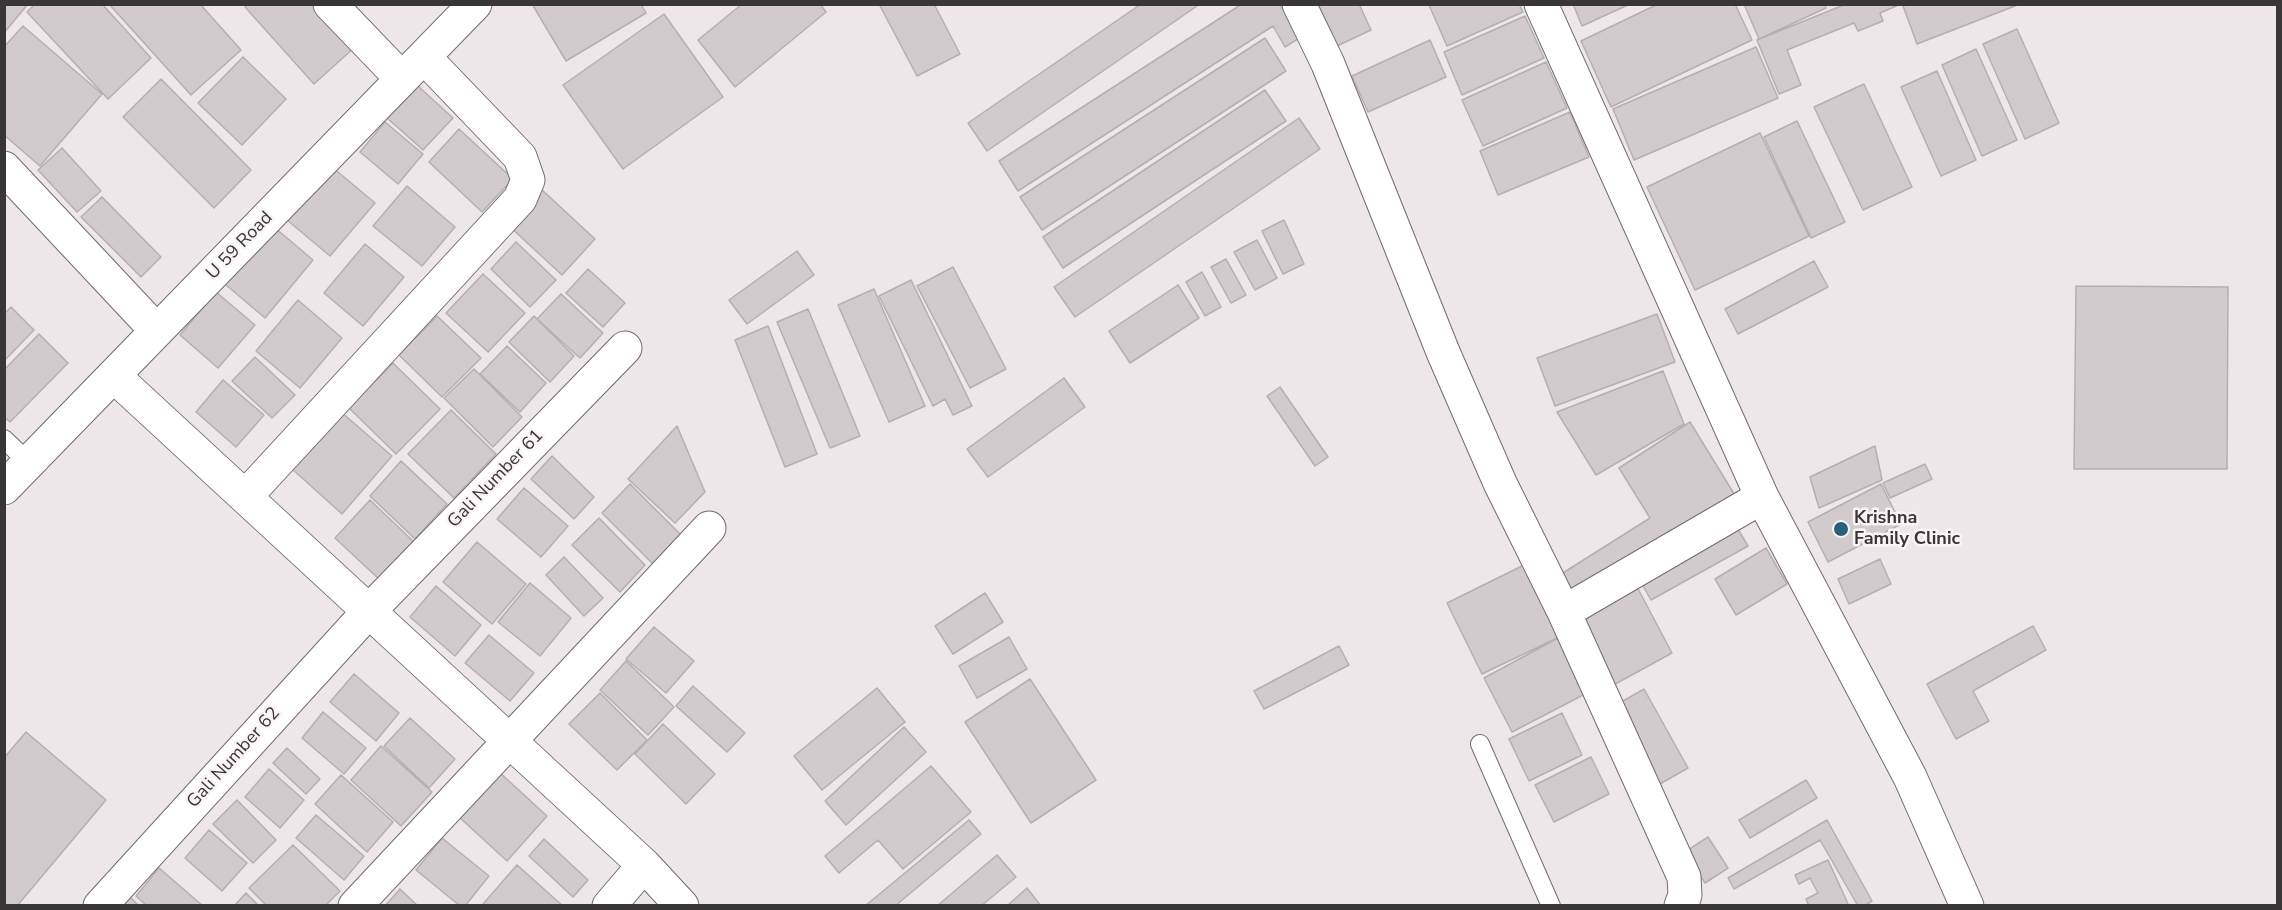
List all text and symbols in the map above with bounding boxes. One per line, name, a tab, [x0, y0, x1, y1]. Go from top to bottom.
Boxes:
street label: U 59 Road	[202, 208, 278, 284]
street label: Gali Number 61	[444, 425, 548, 533]
place label: Krishna Family Clinic	[1854, 508, 1960, 550]
marker: Krishna Family Clinic	[1832, 520, 1850, 538]
street label: Gali Number 62	[183, 703, 285, 813]

